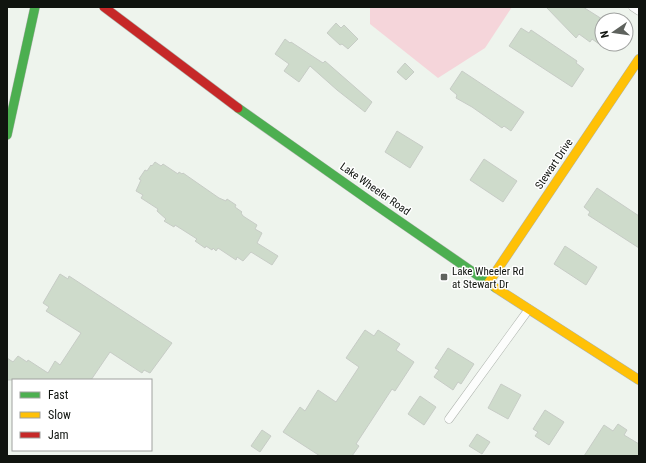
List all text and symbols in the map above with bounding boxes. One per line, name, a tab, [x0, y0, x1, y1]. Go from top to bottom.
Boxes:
north arrow	[594, 12, 634, 52]
text: N	[598, 29, 612, 39]
street label: Stewart Drive	[532, 136, 576, 192]
street label: Lake Wheeler Road	[337, 160, 413, 218]
place label: Lake Wheeler Rd at Stewart Dr	[452, 265, 524, 291]
marker: Lake Wheeler Rd at Stewart Dr	[439, 272, 449, 282]
legend	[12, 379, 152, 451]
text: Fast	[48, 388, 69, 402]
text: Slow	[48, 408, 71, 422]
text: Jam	[48, 428, 69, 442]

